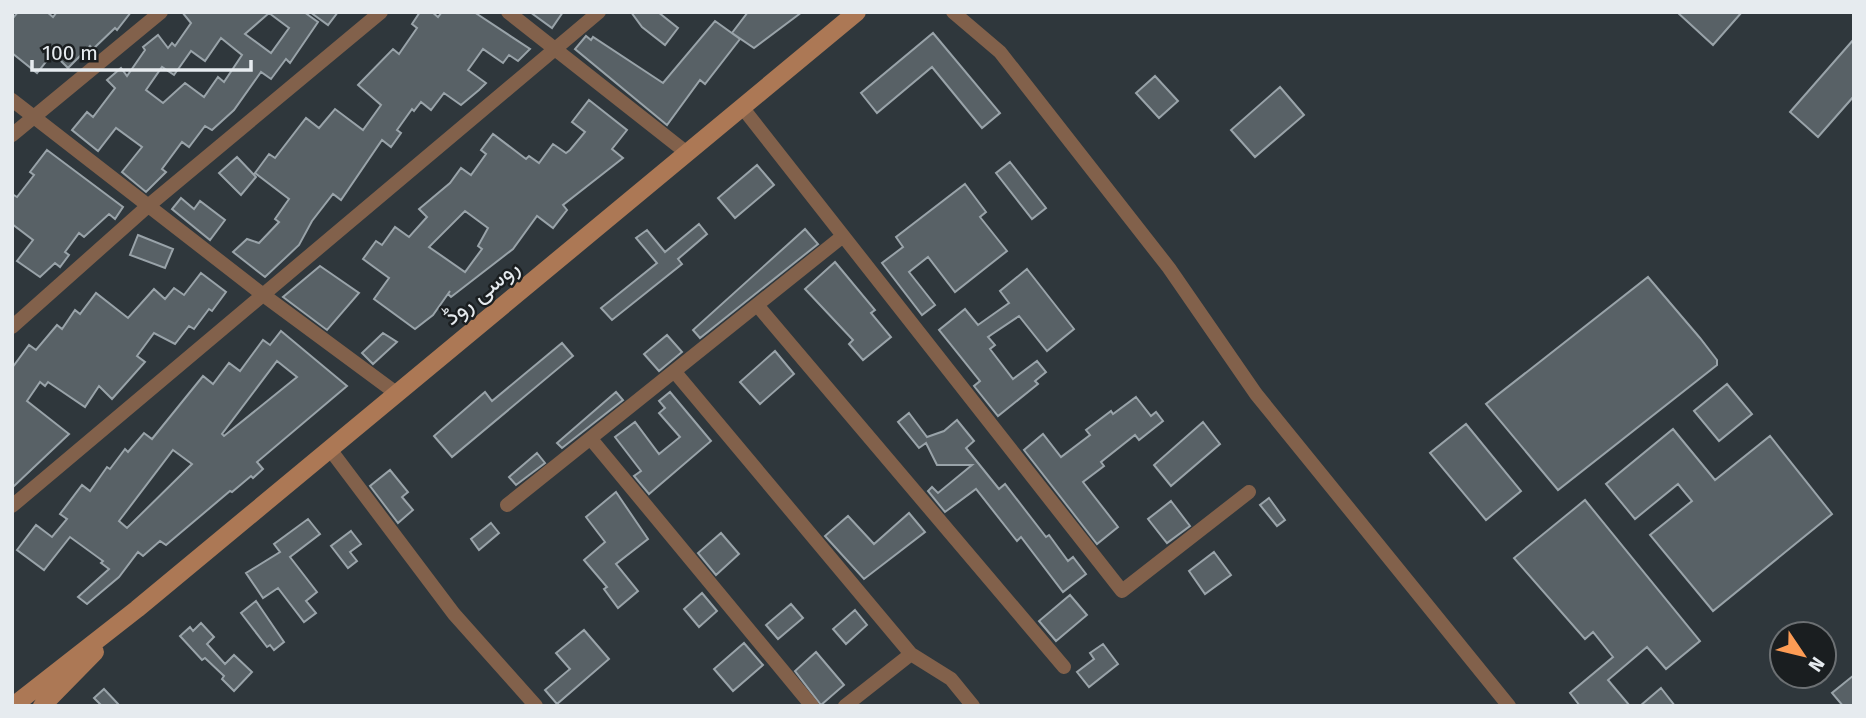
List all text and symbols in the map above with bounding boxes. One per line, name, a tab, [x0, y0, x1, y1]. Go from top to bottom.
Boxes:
scale bar	[32, 28, 250, 72]
text: 100 m	[42, 40, 98, 66]
street label: روسی روڈ	[437, 253, 525, 332]
north arrow	[1768, 620, 1838, 690]
text: N	[1803, 653, 1830, 676]

